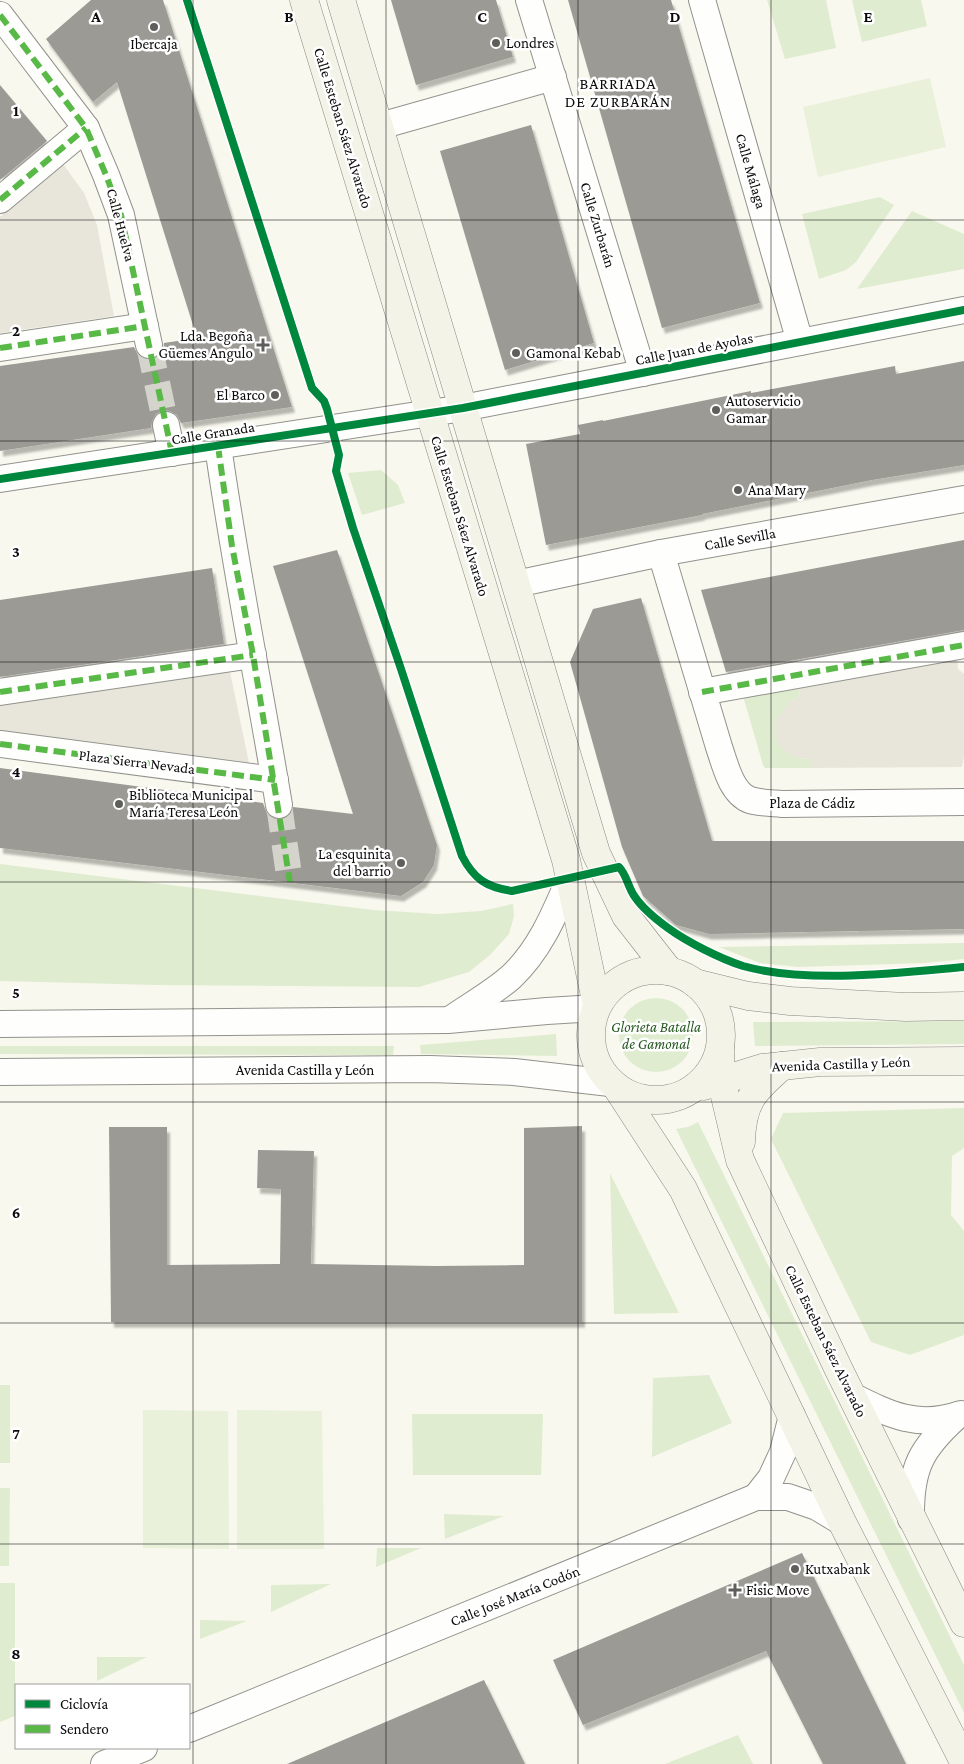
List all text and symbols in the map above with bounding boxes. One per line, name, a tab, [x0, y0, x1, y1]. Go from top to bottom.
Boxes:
text: A	[90, 8, 101, 25]
text: B	[284, 8, 294, 25]
text: C	[477, 8, 487, 25]
text: D	[669, 8, 681, 25]
text: E	[863, 8, 873, 25]
marker: Ibercaja	[148, 21, 160, 33]
place label: Londres	[506, 35, 554, 51]
place label: Ibercaja	[130, 36, 178, 53]
marker: Londres	[490, 37, 502, 49]
street label: Calle Esteban Sáez Alvarado	[311, 46, 375, 210]
district label: BARRIADA DE ZURBARÁN	[565, 75, 671, 110]
text: 1	[13, 102, 19, 119]
street label: Calle Málaga	[732, 132, 769, 211]
street label: Calle Zurbarán	[577, 180, 619, 270]
street label: Calle Huelva	[104, 187, 138, 263]
text: 2	[12, 322, 20, 339]
place label: Lda. Begoña Güemes Angulo	[158, 328, 253, 362]
street label: Calle Juan de Ayolas	[634, 330, 755, 369]
marker: Lda. Begoña Güemes Angulo	[257, 339, 269, 351]
place label: Gamonal Kebab	[526, 345, 621, 361]
marker: Gamonal Kebab	[510, 347, 522, 359]
place label: El Barco	[216, 387, 265, 403]
marker: El Barco	[269, 389, 281, 401]
place label: Autoservicio Gamar	[726, 393, 801, 426]
marker: Autoservicio Gamar	[710, 404, 722, 416]
street label: Calle Granada	[170, 418, 256, 447]
street label: Calle Esteban Sáez Alvarado	[428, 434, 492, 598]
place label: Ana Mary	[748, 482, 806, 499]
marker: Ana Mary	[732, 484, 744, 496]
street label: Calle Sevilla	[703, 525, 777, 553]
text: 3	[12, 543, 20, 560]
street label: Plaza Sierra Nevada	[78, 747, 196, 777]
text: 4	[12, 763, 21, 780]
place label: Biblioteca Municipal María Teresa León	[129, 787, 253, 820]
street label: Plaza de Cádiz	[769, 795, 855, 811]
marker: Biblioteca Municipal María Teresa León	[113, 798, 125, 810]
place label: La esquinita del barrio	[318, 846, 391, 879]
marker: La esquinita del barrio	[395, 857, 407, 869]
text: 5	[12, 984, 20, 1001]
park label: Glorieta Batalla de Gamonal	[611, 1019, 701, 1052]
street label: Avenida Castilla y León	[771, 1054, 911, 1075]
street label: Avenida Castilla y León	[236, 1062, 374, 1079]
text: 6	[12, 1204, 20, 1221]
street label: Calle Esteban Sáez Alvarado	[782, 1262, 870, 1420]
text: 7	[12, 1425, 20, 1442]
place label: Kutxabank	[805, 1561, 871, 1577]
street label: Calle José María Codón	[448, 1563, 582, 1630]
marker: Kutxabank	[789, 1563, 801, 1575]
place label: Fisic Move	[746, 1582, 810, 1598]
marker: Fisic Move	[728, 1583, 742, 1597]
text: 8	[11, 1645, 21, 1662]
legend	[15, 1684, 190, 1749]
text: Ciclovía	[60, 1696, 108, 1712]
text: Sendero	[60, 1721, 109, 1737]

